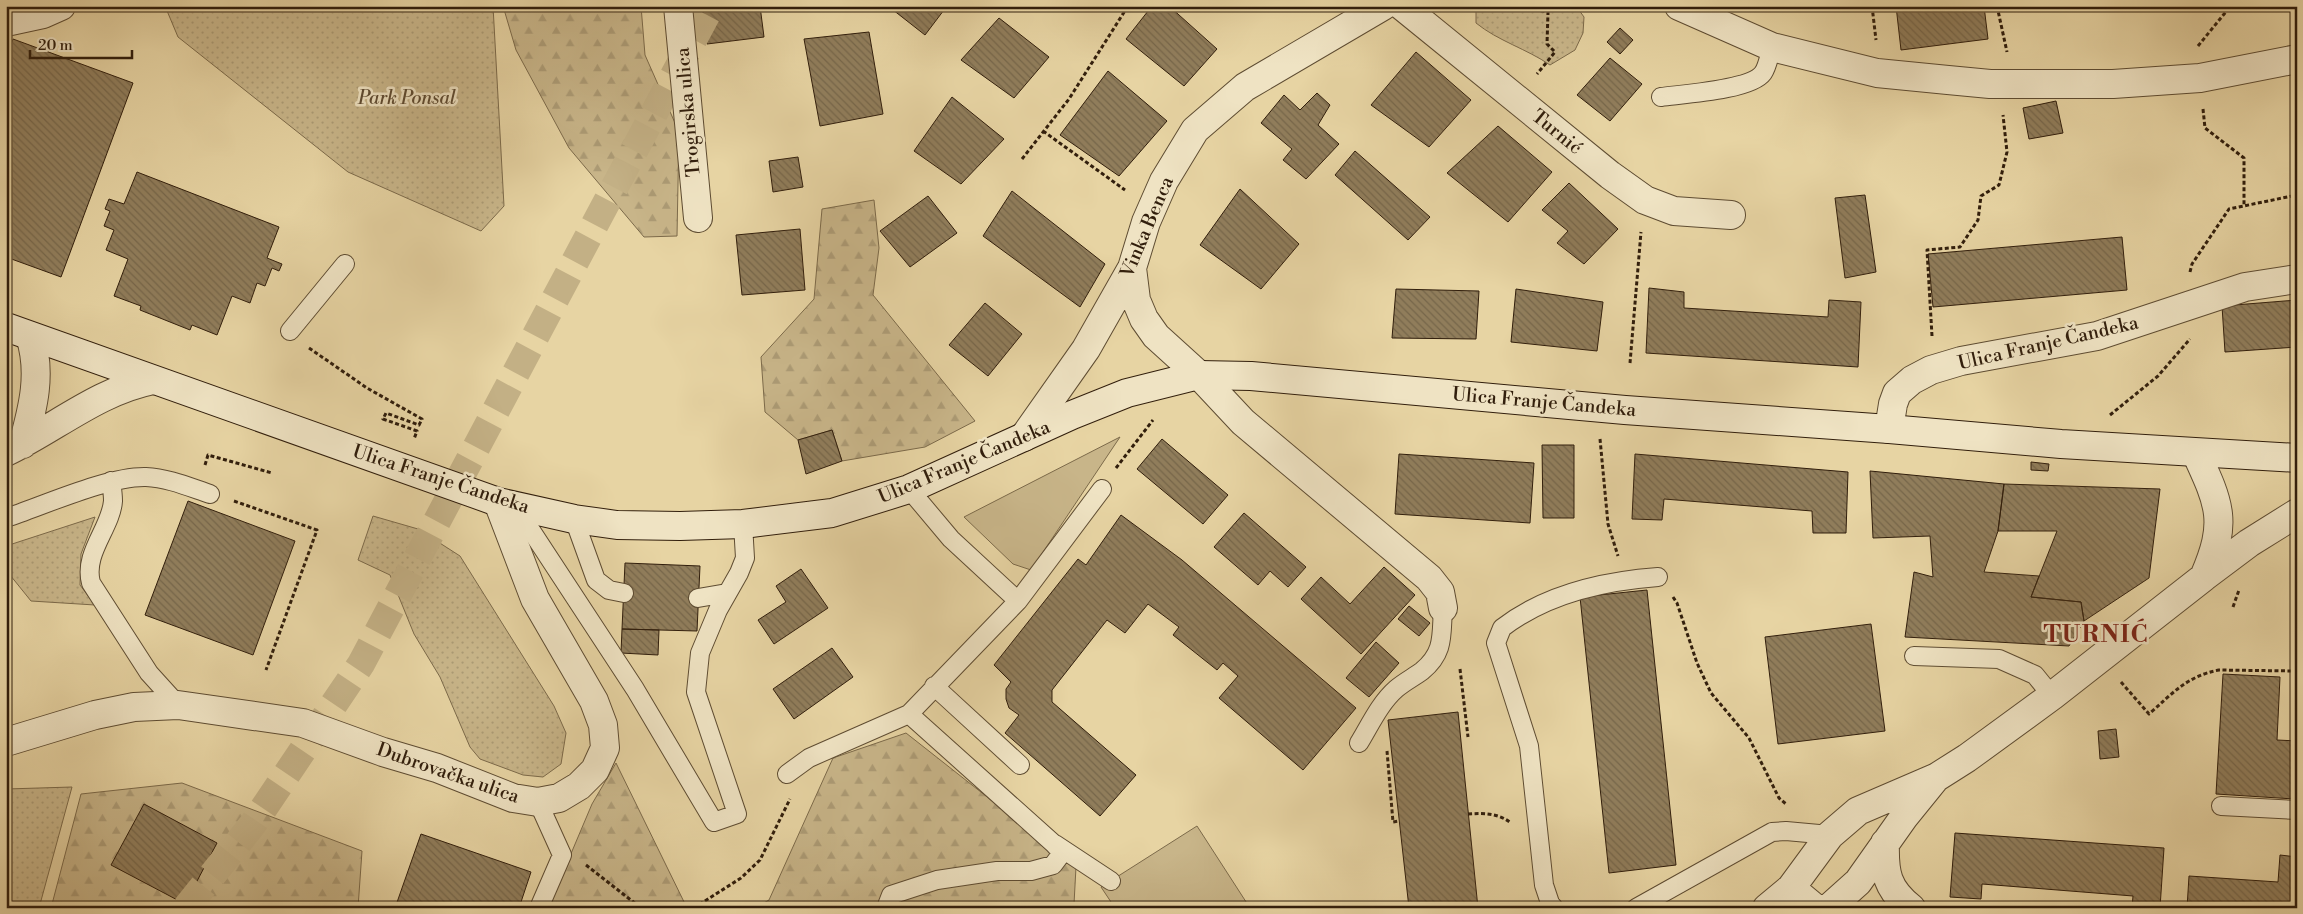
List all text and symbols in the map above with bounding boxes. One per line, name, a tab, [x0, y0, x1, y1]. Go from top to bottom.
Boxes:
scale bar	[30, 28, 132, 60]
text: 20 m	[38, 36, 73, 55]
street label: Trogirska ulica	[670, 46, 706, 178]
park label: Park Ponsal	[357, 86, 456, 110]
street label: Turnić	[1527, 104, 1587, 160]
street label: Vinka Benca	[1115, 172, 1179, 282]
street label: Ulica Franje Čandeka	[1955, 309, 2141, 375]
street label: Ulica Franje Čandeka	[1451, 381, 1637, 422]
street label: Ulica Franje Čandeka	[874, 414, 1054, 509]
street label: Ulica Franje Čandeka	[349, 438, 533, 519]
district label: TURNIĆ	[2043, 618, 2149, 650]
street label: Dubrovačka ulica	[374, 737, 523, 809]

